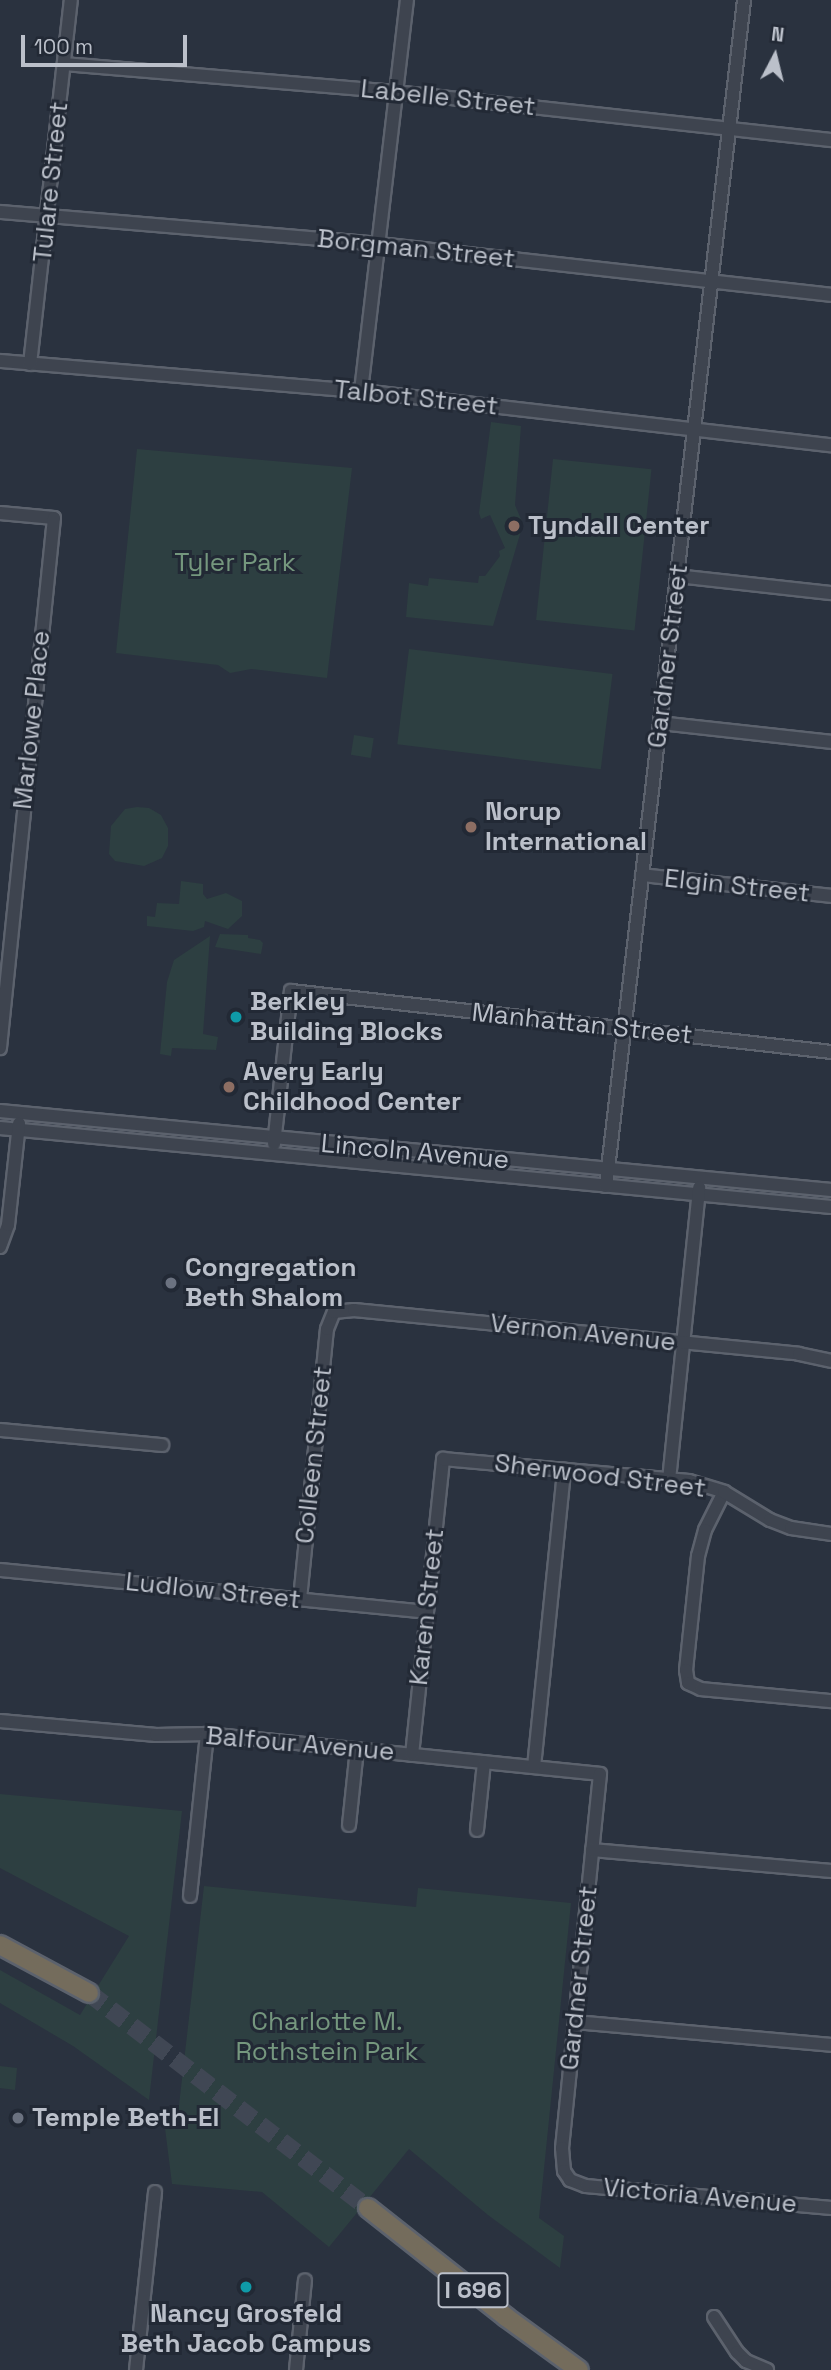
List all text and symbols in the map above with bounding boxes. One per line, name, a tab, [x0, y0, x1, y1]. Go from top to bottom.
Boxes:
scale bar	[24, 21, 191, 65]
north arrow	[740, 21, 810, 91]
text: N	[770, 21, 785, 48]
text: 100 m	[34, 33, 93, 60]
street label: Labelle Street	[359, 73, 537, 123]
street label: Tulare Street	[27, 100, 75, 264]
street label: Borgman Street	[316, 223, 516, 275]
street label: Talbot Street	[332, 374, 500, 422]
place label: Tyndall Center	[528, 510, 710, 542]
marker: Tyndall Center	[506, 518, 522, 534]
park label: Tyler Park	[174, 547, 296, 579]
street label: Gardner Street	[641, 562, 695, 750]
street label: Marlowe Place	[7, 629, 57, 811]
place label: Norup International	[485, 796, 647, 858]
marker: Norup International	[463, 819, 479, 835]
street label: Elgin Street	[663, 863, 811, 909]
place label: Berkley Building Blocks	[250, 986, 443, 1048]
street label: Manhattan Street	[470, 997, 694, 1051]
marker: Berkley Building Blocks	[228, 1009, 244, 1025]
place label: Avery Early Childhood Center	[243, 1056, 461, 1118]
marker: Avery Early Childhood Center	[221, 1079, 237, 1095]
street label: Lincoln Avenue	[320, 1128, 510, 1176]
place label: Congregation Beth Shalom	[185, 1252, 356, 1314]
marker: Congregation Beth Shalom	[163, 1275, 179, 1291]
street label: Vernon Avenue	[488, 1308, 678, 1358]
street label: Colleen Street	[289, 1365, 339, 1545]
street label: Sherwood Street	[493, 1448, 707, 1504]
street label: Karen Street	[403, 1527, 451, 1687]
street label: Ludlow Street	[124, 1566, 302, 1616]
street label: Balfour Avenue	[204, 1720, 396, 1768]
street label: Gardner Street	[554, 1884, 604, 2072]
park label: Charlotte M. Rothstein Park	[235, 2006, 419, 2068]
place label: Temple Beth-El	[32, 2102, 219, 2134]
marker: Temple Beth-El	[10, 2110, 26, 2126]
street label: Victoria Avenue	[602, 2172, 798, 2220]
road number: I 696	[436, 2270, 510, 2311]
marker: Nancy Grosfeld Beth Jacob Campus	[238, 2279, 254, 2295]
place label: Nancy Grosfeld Beth Jacob Campus	[121, 2298, 371, 2360]

